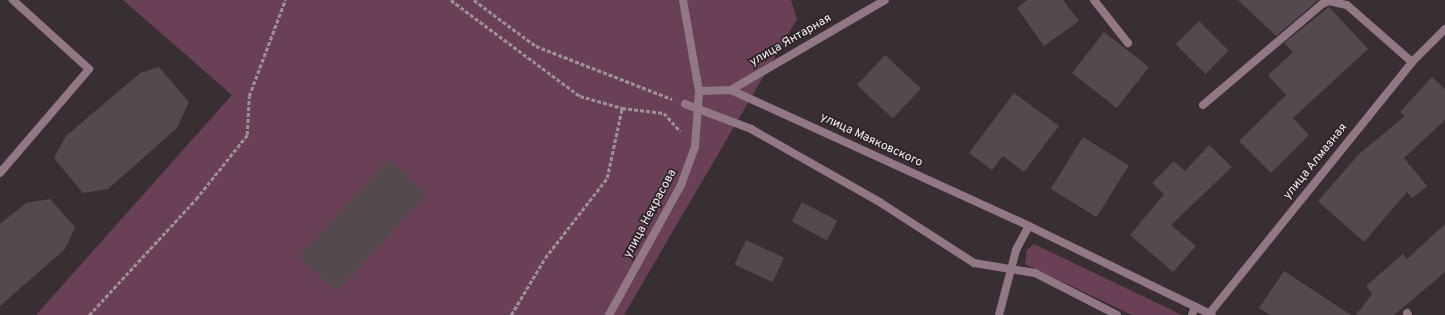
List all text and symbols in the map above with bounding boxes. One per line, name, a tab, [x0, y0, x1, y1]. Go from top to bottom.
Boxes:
street label: улица Янтарная	[748, 12, 834, 70]
street label: улица Маяковского	[817, 111, 925, 171]
street label: улица Алмазная	[1281, 121, 1351, 203]
street label: улица Некрасова	[622, 167, 680, 261]

